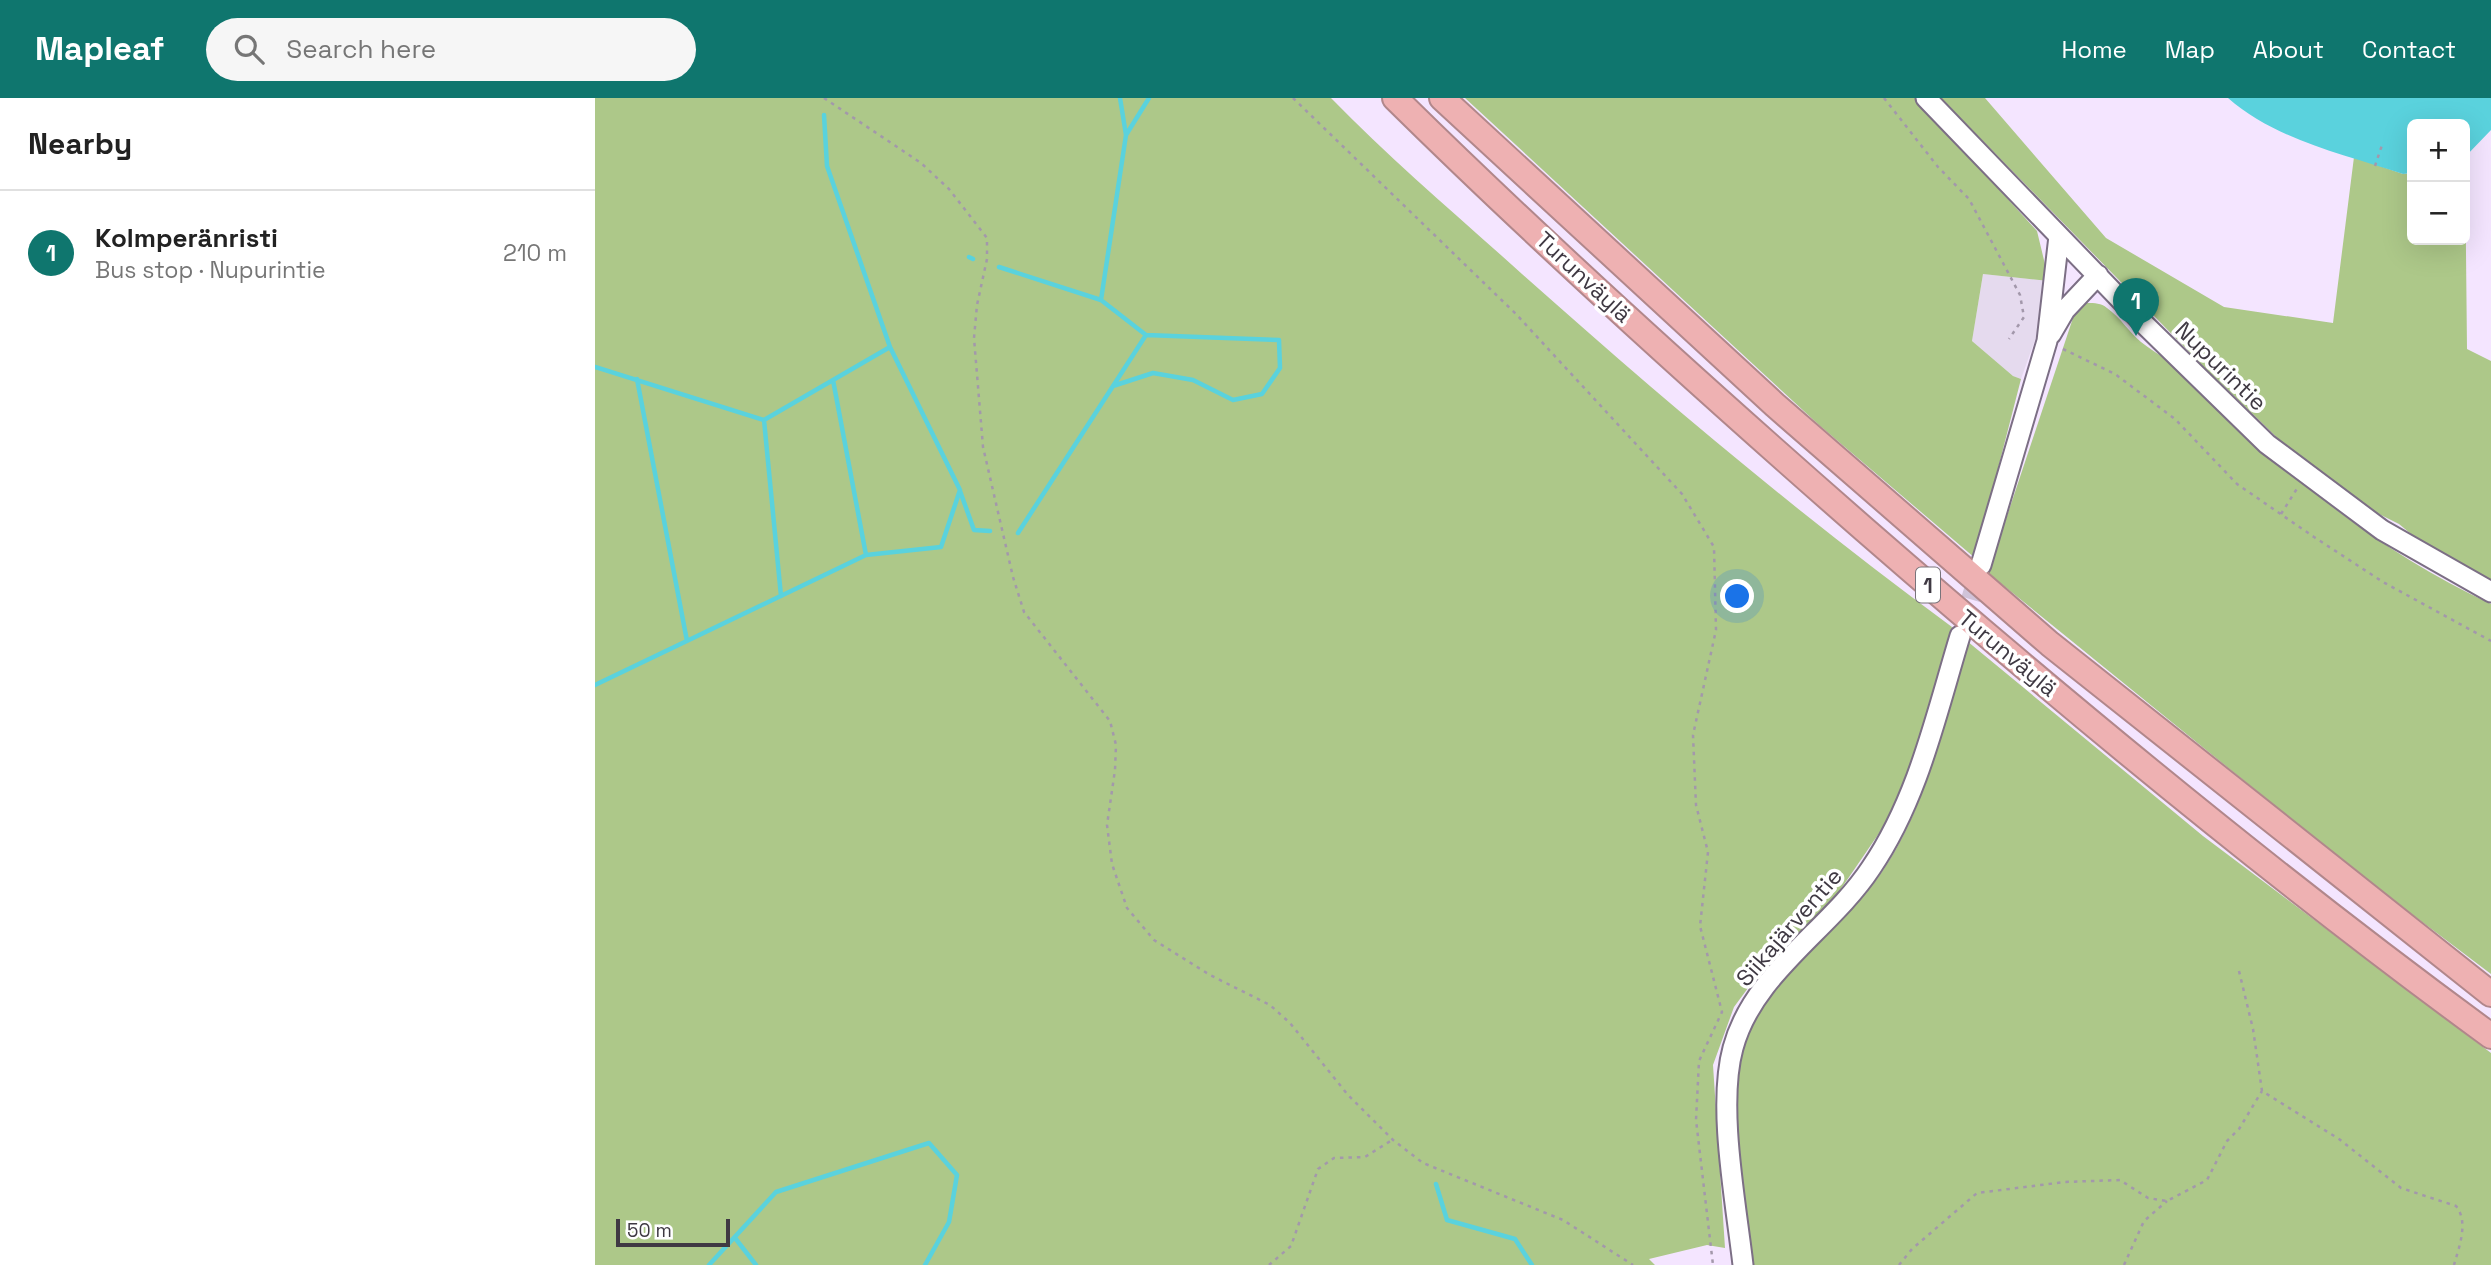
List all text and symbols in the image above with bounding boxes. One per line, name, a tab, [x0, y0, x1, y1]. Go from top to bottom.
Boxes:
search box	[206, 18, 696, 81]
text: Mapleaf	[35, 28, 164, 70]
icon: search	[230, 30, 268, 68]
text: Search here	[286, 32, 436, 66]
text: Home	[2061, 34, 2127, 65]
text: Map	[2165, 34, 2215, 65]
text: About	[2253, 34, 2324, 65]
text: Contact	[2362, 34, 2456, 65]
map controls	[2407, 119, 2470, 245]
button: +	[2407, 119, 2470, 182]
text: Nearby	[28, 124, 132, 163]
button: −	[2407, 182, 2470, 245]
text: Kolmperänristi	[95, 221, 278, 255]
street label: Turunväylä	[1530, 225, 1638, 329]
text: 1	[46, 238, 56, 268]
text: 210 m	[503, 238, 567, 268]
text: Bus stop · Nupurintie	[95, 255, 326, 285]
pin: 1	[2113, 278, 2159, 336]
street label: Nupurintie	[2169, 315, 2273, 417]
road number: 1	[1916, 568, 1940, 602]
your location	[1720, 579, 1754, 613]
street label: Turunväylä	[1952, 603, 2064, 703]
street label: Siikajärventie	[1729, 862, 1849, 992]
scale bar	[616, 1216, 730, 1248]
text: 50 m	[627, 1218, 672, 1243]

